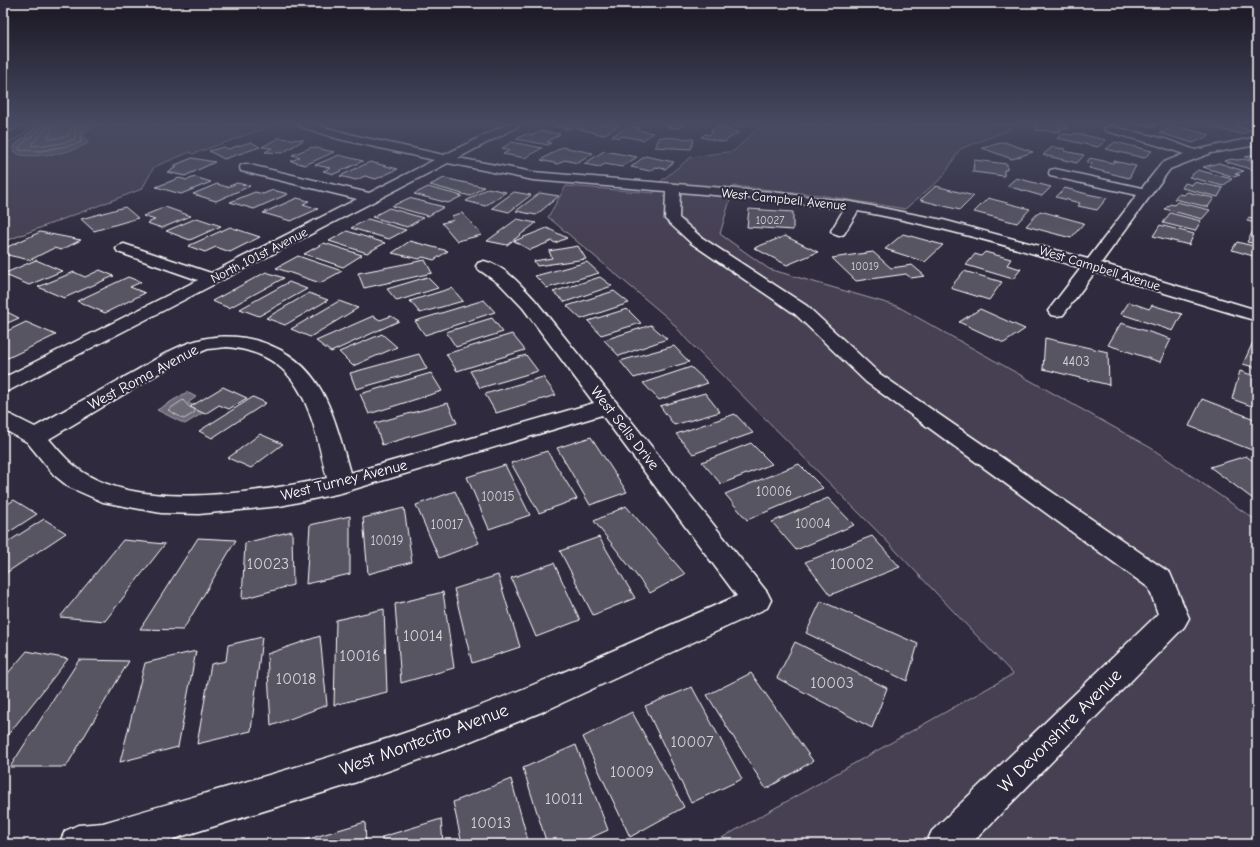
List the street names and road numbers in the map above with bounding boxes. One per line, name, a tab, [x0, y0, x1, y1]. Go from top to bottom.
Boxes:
street label: West Campbell Avenue	[721, 185, 848, 213]
street label: North 101st Avenue	[208, 224, 310, 286]
street label: West Campbell Avenue	[1038, 242, 1163, 294]
street label: West Roma Avenue	[85, 340, 202, 414]
street label: West Sells Drive	[587, 383, 663, 474]
street label: West Turney Avenue	[279, 455, 410, 504]
street label: W Devonshire Avenue	[994, 665, 1126, 797]
street label: West Montecito Avenue	[337, 700, 511, 780]

